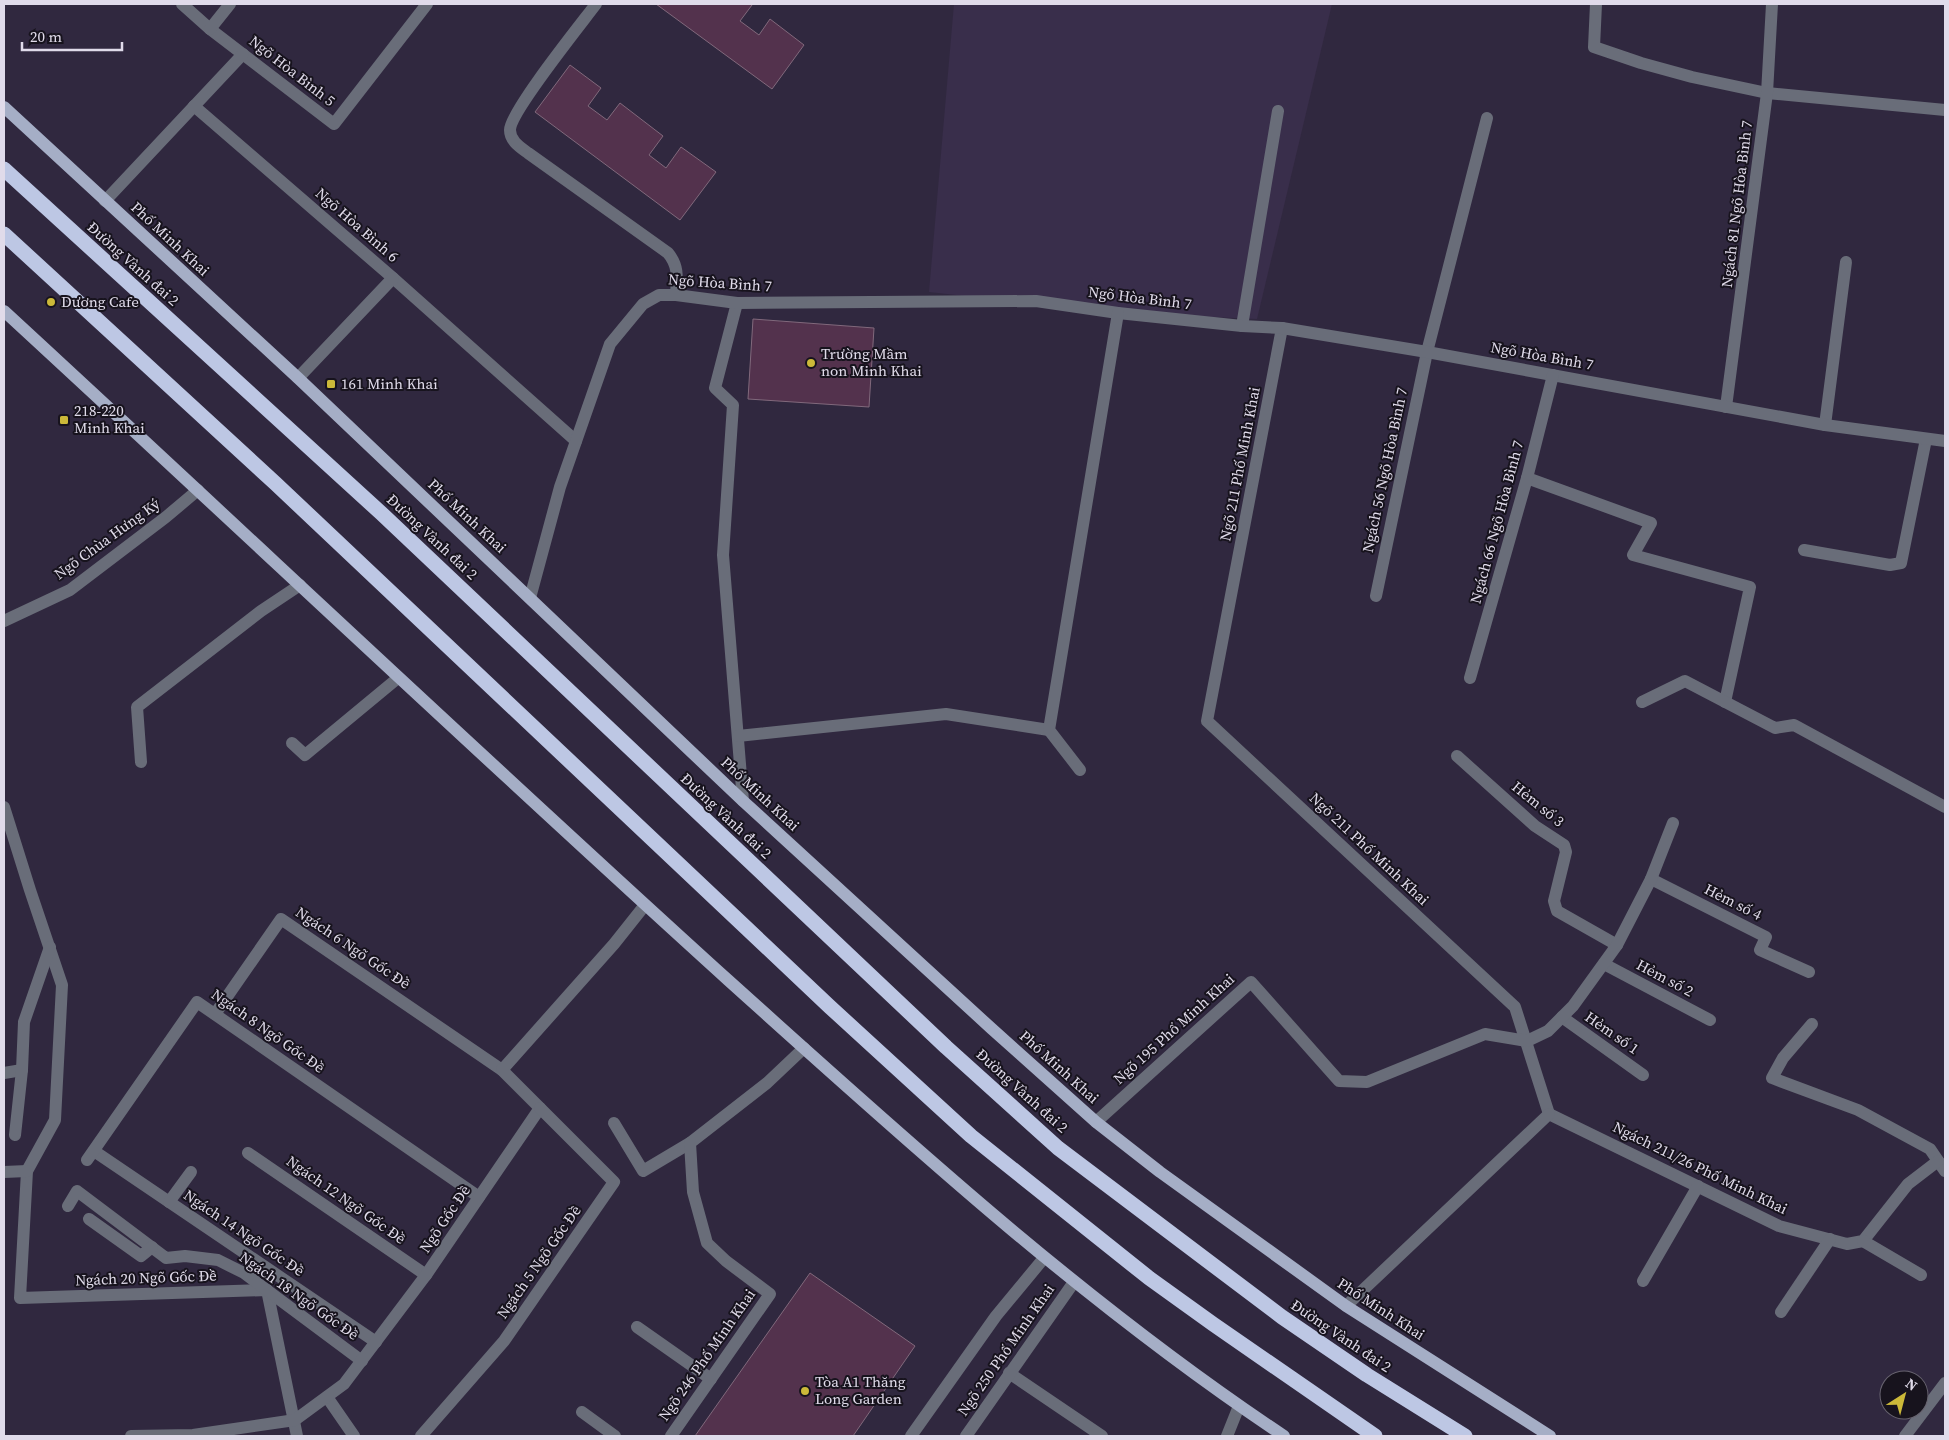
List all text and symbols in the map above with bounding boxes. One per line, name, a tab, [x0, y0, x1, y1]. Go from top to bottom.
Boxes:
scale bar	[22, 20, 122, 52]
text: 20 m	[30, 26, 62, 47]
street label: Ngõ Hòa Bình 5	[245, 30, 340, 111]
street label: Ngách 81 Ngõ Hòa Bình 7	[1716, 119, 1757, 289]
street label: Ngõ Hòa Bình 6	[311, 183, 403, 267]
street label: Phố Minh Khai	[126, 197, 214, 281]
street label: Đường Vành đai 2	[83, 217, 184, 311]
street label: Ngõ Hòa Bình 7	[667, 268, 773, 297]
street label: Ngõ Hòa Bình 7	[1087, 281, 1193, 314]
place label: Dương Cafe	[61, 291, 139, 312]
marker: Dương Cafe	[45, 296, 57, 308]
street label: Ngõ Hòa Bình 7	[1489, 336, 1595, 375]
place label: Trường Mầm non Minh Khai	[821, 343, 922, 381]
marker: Trường Mầm non Minh Khai	[805, 357, 817, 369]
place label: 161 Minh Khai	[341, 373, 438, 394]
marker: 161 Minh Khai	[325, 378, 337, 390]
street label: Ngõ 211 Phố Minh Khai	[1214, 385, 1265, 543]
street label: Ngách 56 Ngõ Hòa Bình 7	[1357, 386, 1412, 554]
place label: 218-220 Minh Khai	[74, 400, 145, 438]
marker: 218-220 Minh Khai	[58, 414, 70, 426]
street label: Ngách 66 Ngõ Hòa Bình 7	[1465, 438, 1528, 606]
street label: Phố Minh Khai	[423, 474, 511, 558]
street label: Đường Vành đai 2	[382, 489, 482, 584]
street label: Ngõ Chùa Hưng Ký	[50, 493, 164, 584]
street label: Phố Minh Khai	[716, 752, 804, 836]
street label: Đường Vành đai 2	[676, 768, 776, 863]
street label: Hẻm số 3	[1508, 776, 1569, 831]
street label: Ngõ 211 Phố Minh Khai	[1305, 788, 1434, 910]
street label: Hẻm số 4	[1701, 878, 1766, 925]
street label: Ngách 6 Ngõ Gốc Đề	[292, 901, 415, 994]
street label: Hẻm số 2	[1633, 954, 1698, 1001]
street label: Ngõ 195 Phố Minh Khai	[1109, 969, 1239, 1089]
street label: Ngách 8 Ngõ Gốc Đề	[207, 984, 330, 1078]
street label: Hẻm số 1	[1581, 1006, 1644, 1059]
street label: Phố Minh Khai	[1015, 1025, 1104, 1108]
street label: Đường Vành đai 2	[972, 1044, 1073, 1138]
street label: Ngách 211/26 Phố Minh Khai	[1609, 1116, 1791, 1219]
street label: Ngách 12 Ngõ Gốc Đề	[282, 1150, 411, 1249]
street label: Ngõ Gốc Đề	[414, 1180, 475, 1257]
street label: Ngách 14 Ngõ Gốc Đề	[180, 1184, 309, 1281]
street label: Ngách 5 Ngõ Gốc Đề	[492, 1200, 586, 1323]
street label: Ngách 18 Ngõ Gốc Đề	[235, 1246, 364, 1345]
street label: Ngách 20 Ngõ Gốc Đề	[75, 1265, 217, 1290]
street label: Phố Minh Khai	[1333, 1272, 1429, 1345]
street label: Ngõ 250 Phố Minh Khai	[952, 1280, 1059, 1420]
street label: Ngõ 246 Phố Minh Khai	[653, 1285, 760, 1425]
street label: Đường Vành đai 2	[1287, 1294, 1396, 1377]
north arrow	[1879, 1370, 1929, 1420]
place label: Tòa A1 Thăng Long Garden	[815, 1371, 906, 1409]
text: N	[1902, 1373, 1922, 1396]
marker: Tòa A1 Thăng Long Garden	[799, 1385, 811, 1397]

